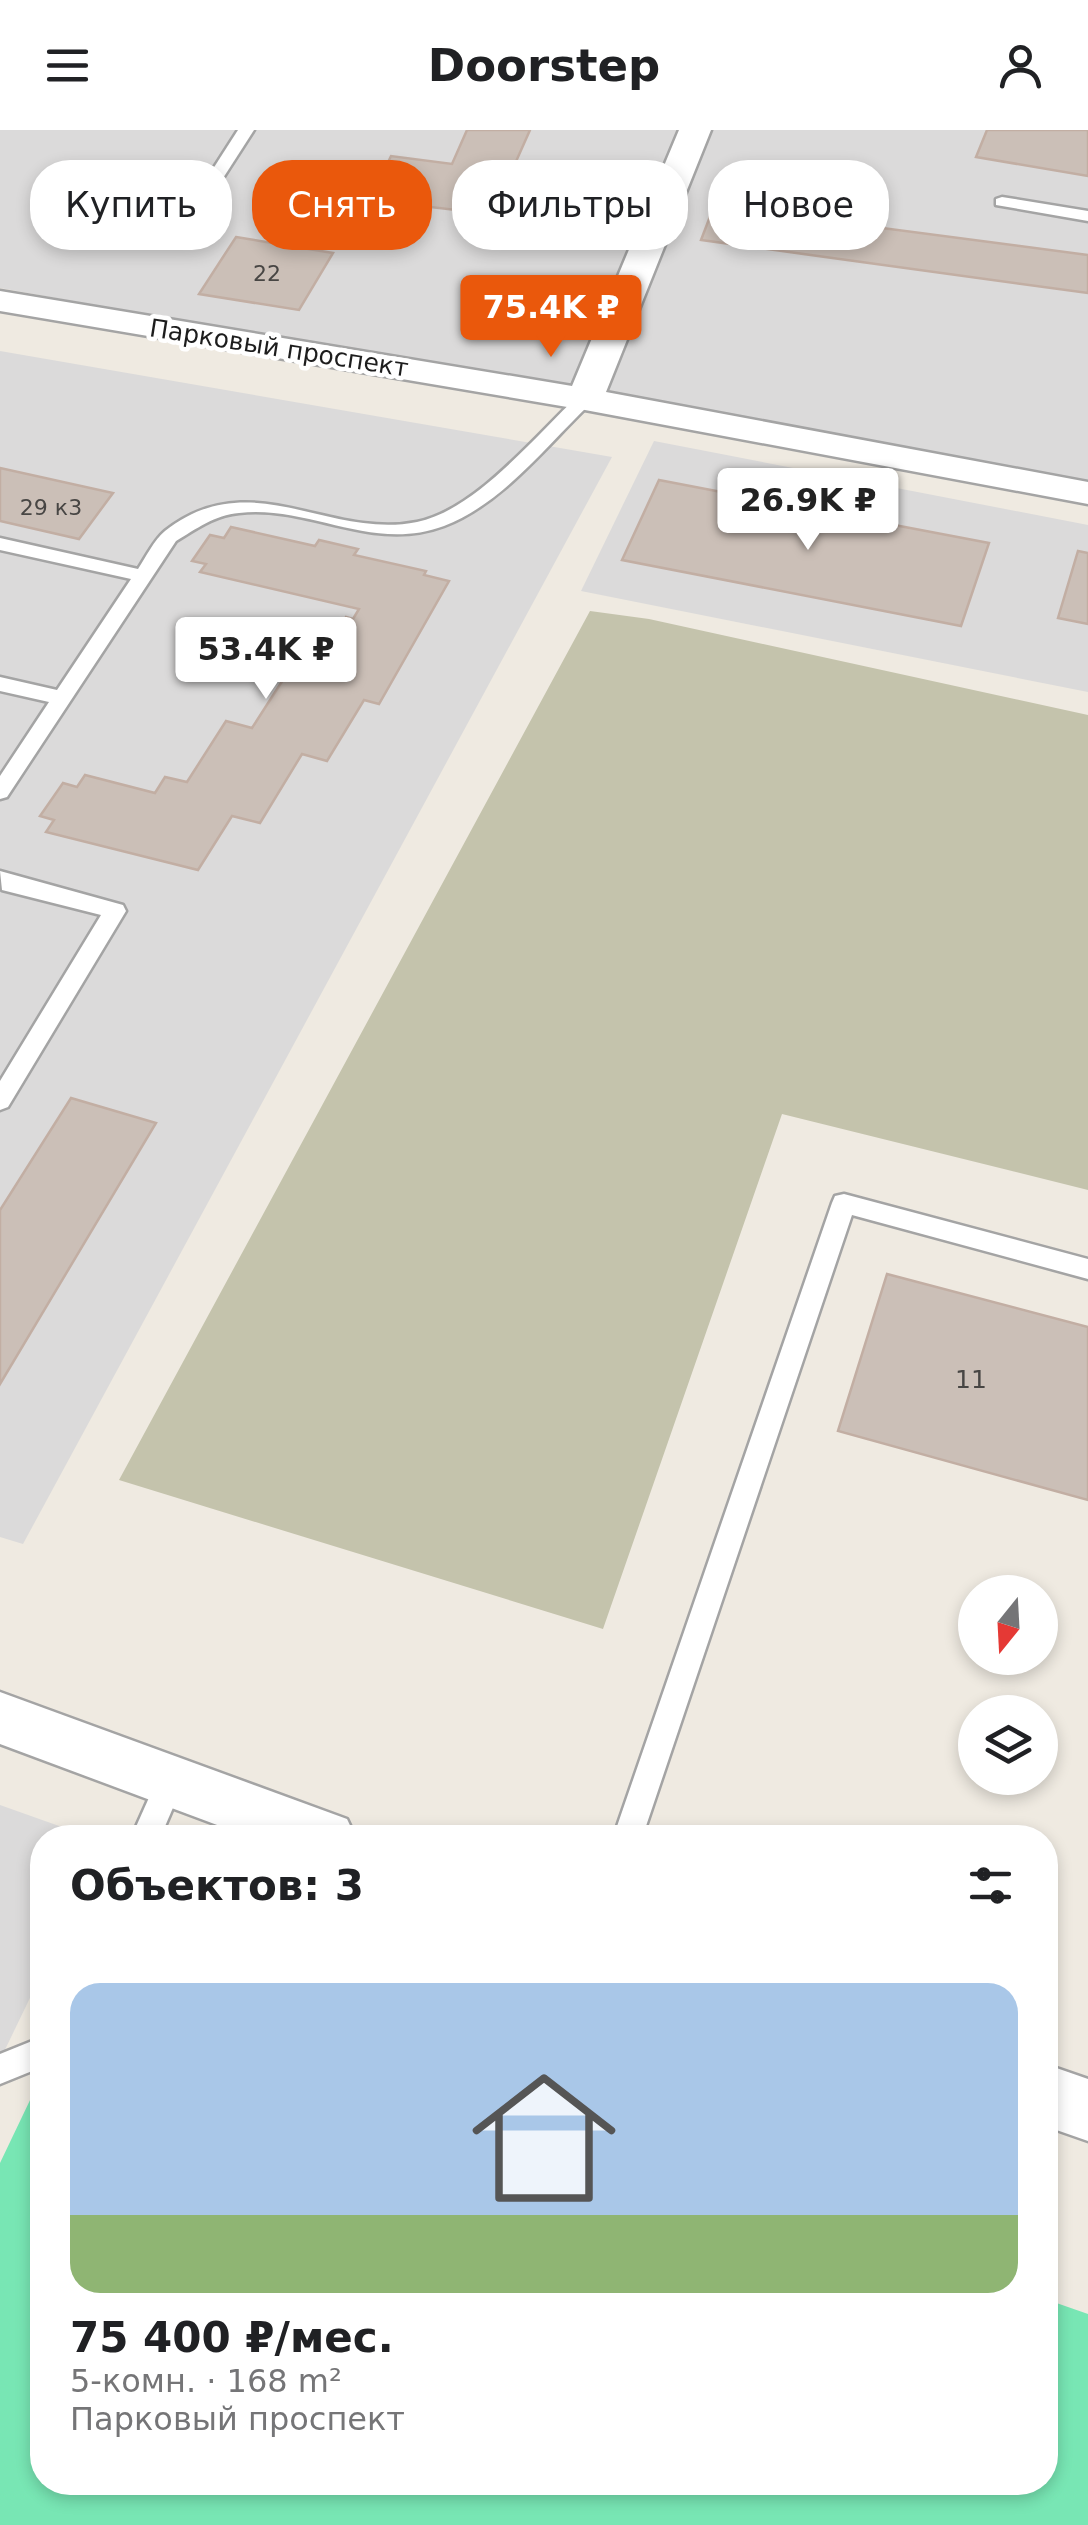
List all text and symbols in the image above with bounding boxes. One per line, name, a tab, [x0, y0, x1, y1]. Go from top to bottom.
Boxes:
icon: menu	[40, 38, 95, 93]
icon: person	[993, 38, 1048, 93]
text: Doorstep	[428, 39, 660, 92]
chip: Купить	[30, 160, 232, 250]
chip: Снять	[252, 160, 432, 250]
chip: Фильтры	[452, 160, 688, 250]
chip: Новое	[708, 160, 889, 250]
house number: 22	[253, 261, 281, 286]
pin: 75.4K ₽	[459, 275, 643, 360]
text: 75.4K ₽	[482, 288, 620, 326]
street label: Парковый проспект	[147, 313, 411, 383]
pin: 26.9K ₽	[716, 468, 900, 553]
text: 26.9K ₽	[739, 481, 877, 519]
house number: 29 к3	[20, 495, 82, 520]
pin: 53.4K ₽	[174, 617, 358, 702]
text: 53.4K ₽	[197, 630, 335, 668]
house number: 11	[955, 1365, 987, 1394]
north arrow	[958, 1575, 1058, 1675]
map controls	[958, 1575, 1058, 1795]
button: layers	[958, 1695, 1058, 1795]
icon: filters	[963, 1858, 1018, 1913]
text: Объектов: 3	[70, 1861, 364, 1910]
icon: home	[454, 2048, 634, 2228]
text: 75 400 ₽/мес.	[70, 2313, 394, 2362]
text: 5-комн. · 168 m²	[70, 2362, 342, 2400]
text: Парковый проспект	[70, 2400, 405, 2438]

